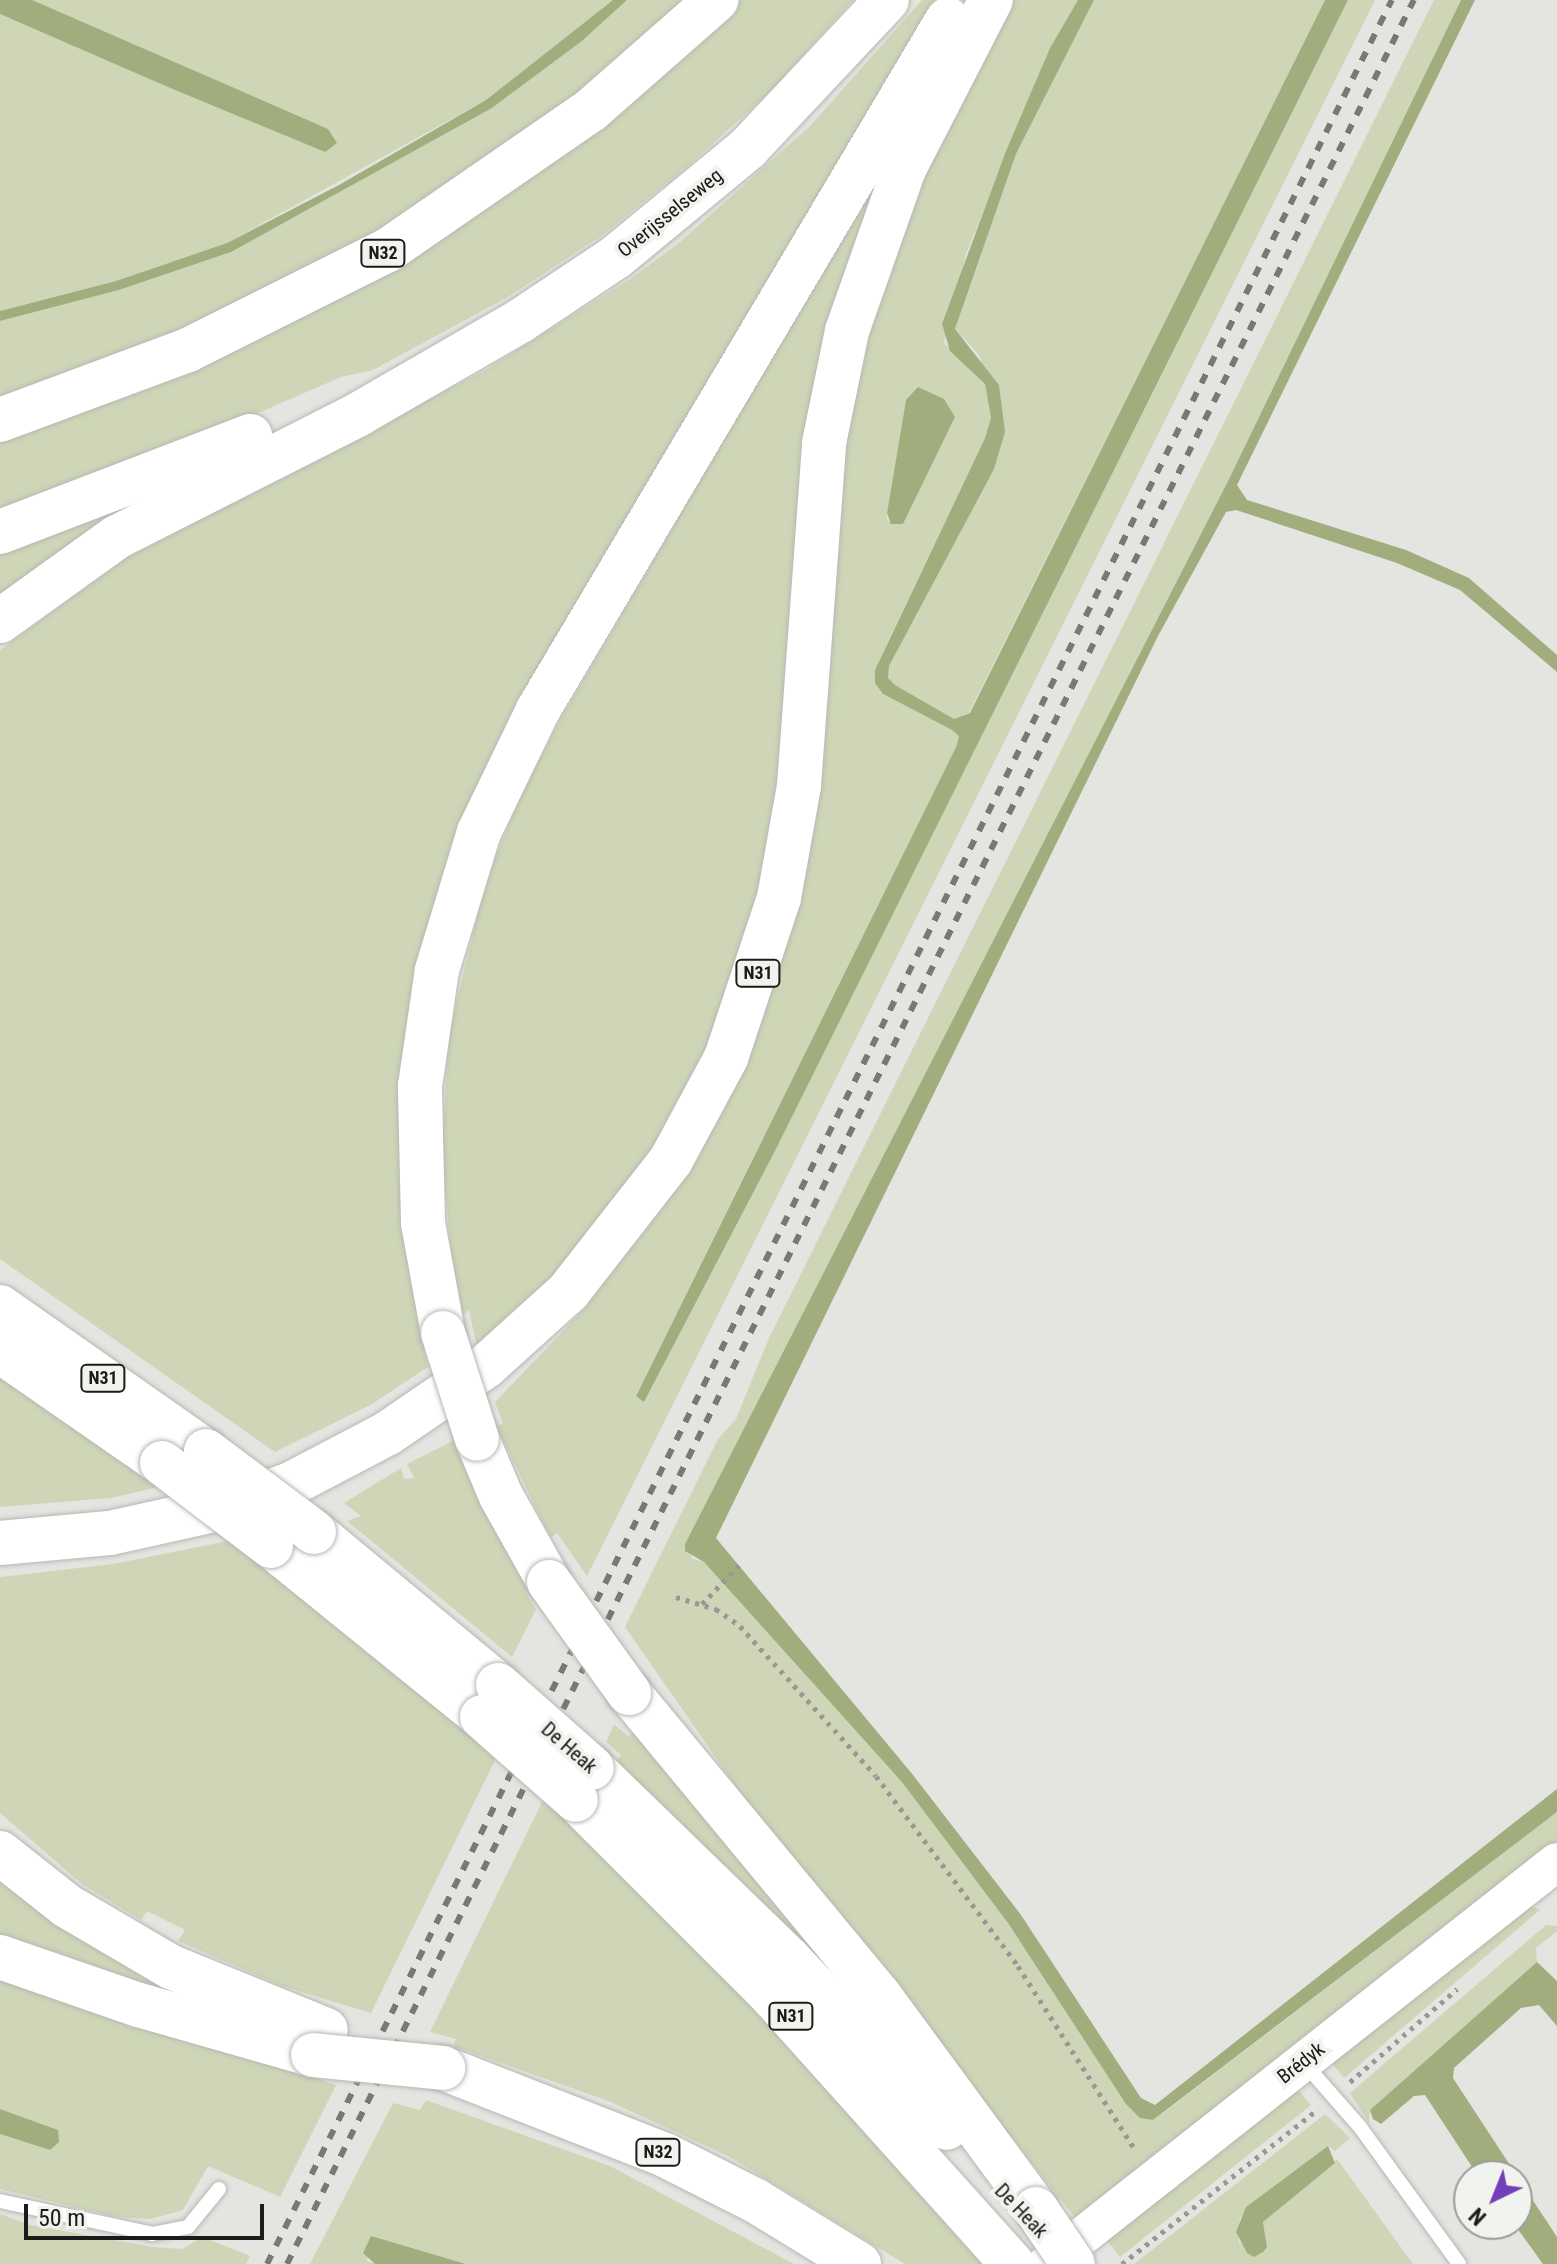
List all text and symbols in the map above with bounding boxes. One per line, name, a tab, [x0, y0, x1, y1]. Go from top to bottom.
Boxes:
street label: Overijsselseweg	[613, 163, 727, 263]
road number: N32	[359, 239, 407, 267]
road number: N31	[734, 959, 782, 987]
road number: N31	[79, 1364, 127, 1392]
street label: De Heak	[536, 1717, 602, 1779]
road number: N31	[767, 2002, 815, 2030]
street label: Brédyk	[1273, 2037, 1329, 2089]
road number: N32	[634, 2138, 682, 2166]
north arrow	[1453, 2160, 1533, 2240]
street label: De Heak	[990, 2179, 1052, 2243]
scale bar	[28, 2188, 268, 2238]
text: N	[1464, 2203, 1491, 2230]
text: 50 m	[38, 2204, 85, 2232]

